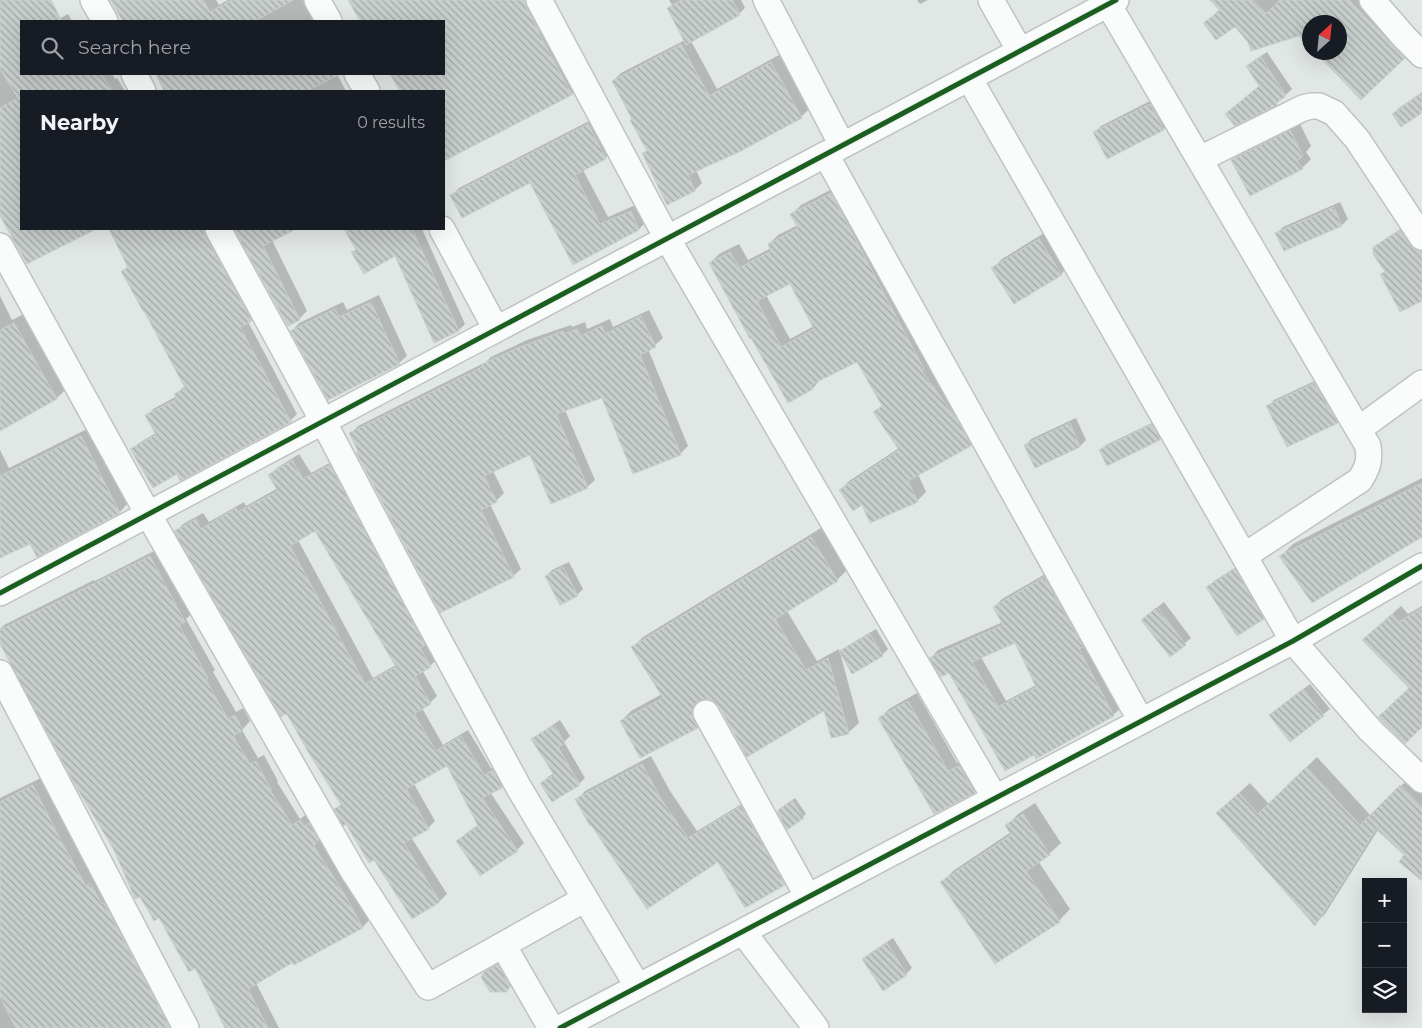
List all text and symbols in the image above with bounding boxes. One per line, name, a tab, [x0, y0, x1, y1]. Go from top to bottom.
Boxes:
north arrow	[1302, 15, 1347, 60]
search box	[20, 20, 445, 75]
icon: search	[38, 34, 66, 62]
text: Search here	[78, 36, 191, 59]
text: Nearby	[40, 110, 119, 135]
text: 0 results	[357, 113, 425, 132]
map controls	[1362, 878, 1407, 1013]
button: +	[1362, 878, 1407, 923]
button: −	[1362, 923, 1407, 968]
button: layers	[1362, 968, 1407, 1013]

